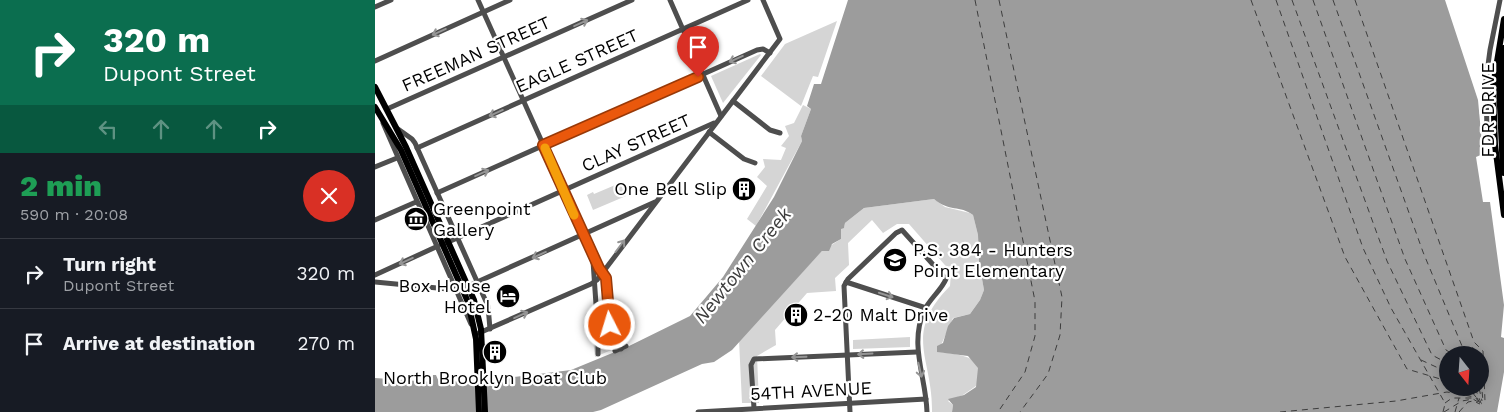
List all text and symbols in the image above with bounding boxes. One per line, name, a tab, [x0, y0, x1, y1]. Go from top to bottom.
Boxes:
street label: FREEMAN STREET	[398, 11, 553, 96]
one-way arrow	[573, 18, 588, 28]
text: 320 m	[103, 19, 210, 61]
icon: right	[20, 20, 85, 85]
street label: EAGLE STREET	[512, 24, 642, 97]
pin	[677, 26, 719, 77]
one-way arrow	[432, 27, 447, 37]
icon: arrive	[684, 33, 712, 61]
one-way arrow	[729, 55, 744, 65]
text: Dupont Street	[103, 61, 256, 86]
street label: FDR DRIVE	[1477, 62, 1498, 158]
one-way arrow	[489, 108, 504, 118]
street label: CLAY STREET	[578, 109, 694, 176]
icon: left	[94, 115, 122, 143]
icon: ahead	[147, 115, 175, 143]
icon: ahead	[200, 115, 228, 143]
icon: right	[253, 115, 281, 143]
one-way arrow	[474, 167, 489, 177]
text: 2 min	[20, 168, 102, 203]
button: close	[303, 170, 355, 222]
building icon: One Bell Slip	[731, 176, 757, 202]
place label: One Bell Slip	[614, 178, 727, 199]
place label: Greenpoint Gallery	[433, 198, 531, 240]
water label: Newtown Creek	[689, 202, 796, 328]
text: 590 m · 20:08	[20, 205, 128, 224]
museum icon: Greenpoint Gallery	[403, 206, 429, 232]
place label: P.S. 384 - Hunters Point Elementary	[913, 239, 1073, 281]
one-way arrow	[615, 240, 626, 253]
school or university icon: P.S. 384 - Hunters Point Elementary	[882, 247, 908, 273]
one-way arrow	[532, 250, 547, 260]
text: Turn right	[63, 253, 156, 276]
one-way arrow	[399, 256, 414, 266]
icon: right	[20, 260, 48, 288]
text: 320 m	[296, 262, 355, 285]
place label: Box House Hotel	[399, 275, 491, 317]
text: Dupont Street	[63, 276, 174, 295]
hotel icon: Box House Hotel	[495, 283, 521, 309]
one-way arrow	[878, 291, 893, 300]
position arrow	[583, 298, 635, 350]
building icon: 2-20 Malt Drive	[783, 302, 809, 328]
place label: 2-20 Malt Drive	[813, 304, 948, 325]
one-way arrow	[513, 310, 528, 320]
icon: arrive	[20, 330, 48, 358]
text: Arrive at destination	[63, 332, 255, 355]
text: 270 m	[298, 332, 355, 355]
building icon: North Brooklyn Boat Club	[482, 339, 508, 365]
north arrow	[1439, 346, 1489, 396]
map controls	[1439, 346, 1489, 396]
one-way arrow	[857, 350, 873, 359]
one-way arrow	[791, 353, 807, 362]
one-way arrow	[916, 362, 926, 378]
place label: North Brooklyn Boat Club	[383, 367, 607, 388]
street label: 54TH AVENUE	[750, 377, 872, 404]

